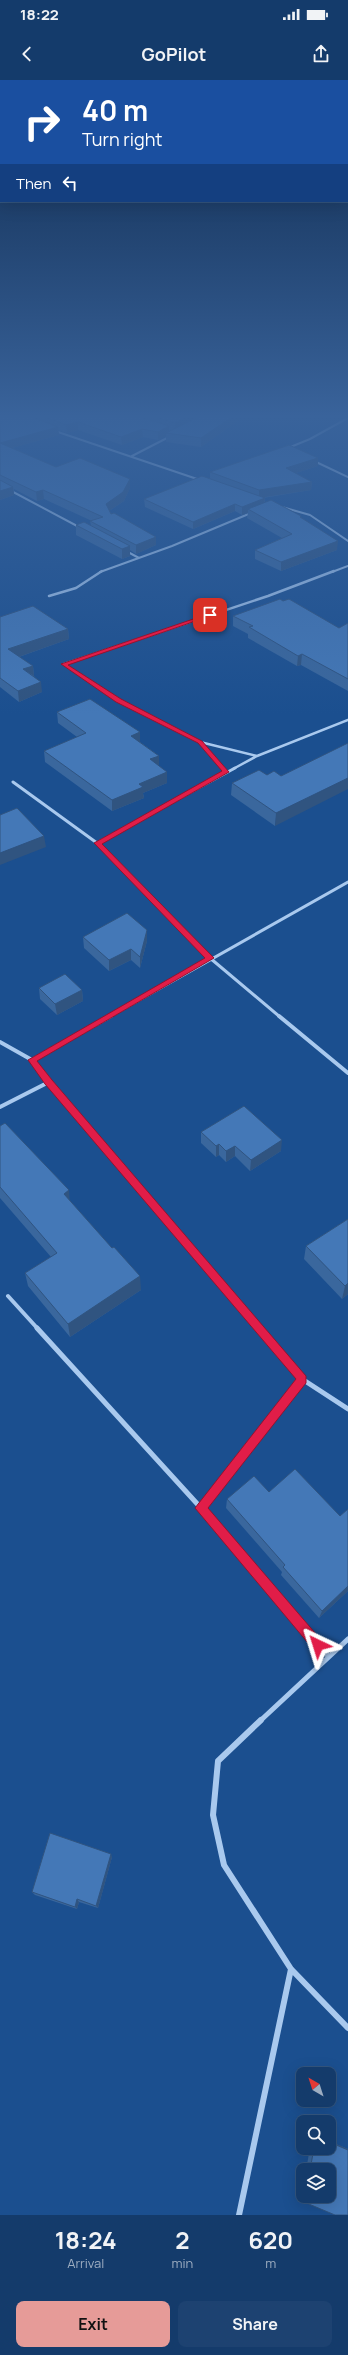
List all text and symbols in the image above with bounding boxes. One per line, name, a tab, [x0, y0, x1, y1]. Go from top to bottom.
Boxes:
text: 18:22	[20, 4, 59, 25]
text: GoPilot	[142, 42, 206, 66]
icon: back	[16, 43, 38, 65]
icon: share	[310, 43, 332, 65]
text: 40 m	[82, 91, 148, 129]
icon: right	[16, 96, 68, 148]
text: Turn right	[82, 127, 163, 151]
icon: left	[59, 172, 81, 194]
text: Then	[16, 173, 51, 194]
pin	[193, 598, 227, 632]
icon: arrive	[199, 604, 221, 626]
position arrow	[297, 1624, 339, 1666]
north arrow	[296, 2067, 336, 2107]
map controls	[296, 2067, 336, 2203]
button: search	[296, 2115, 336, 2155]
button: layers	[296, 2163, 336, 2203]
text: 18:24	[55, 2223, 117, 2256]
text: 2	[175, 2223, 190, 2256]
text: 620	[248, 2223, 293, 2256]
text: Arrival	[67, 2254, 104, 2272]
text: min	[172, 2254, 193, 2272]
text: m	[265, 2254, 276, 2272]
button: Exit	[16, 2301, 170, 2347]
button: Share	[178, 2301, 332, 2347]

